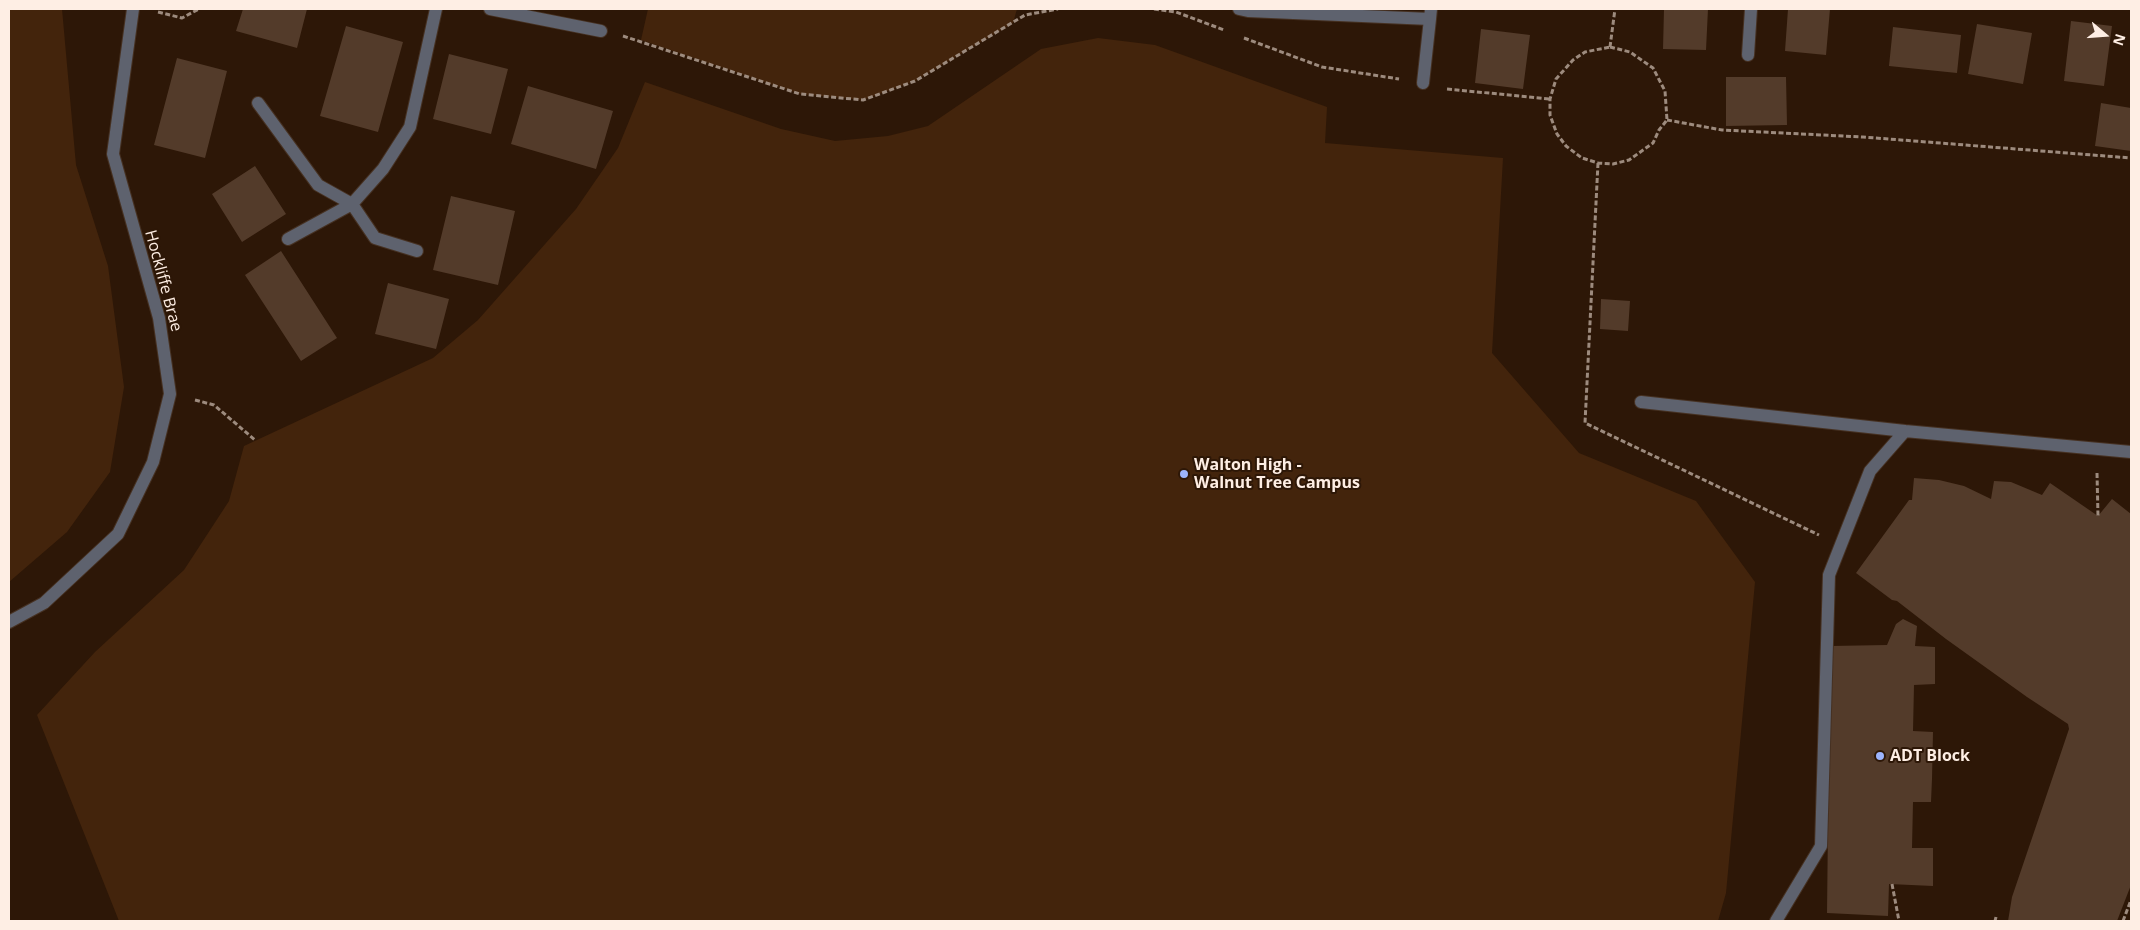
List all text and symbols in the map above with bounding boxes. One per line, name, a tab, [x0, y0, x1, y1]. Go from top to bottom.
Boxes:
north arrow	[2080, 10, 2130, 60]
text: N	[2109, 31, 2131, 48]
street label: Hockliffe Brae	[140, 228, 186, 334]
place label: Walton High - Walnut Tree Campus	[1194, 455, 1360, 493]
marker: Walton High - Walnut Tree Campus	[1178, 468, 1190, 480]
place label: ADT Block	[1890, 746, 1970, 766]
marker: ADT Block	[1874, 750, 1886, 762]

